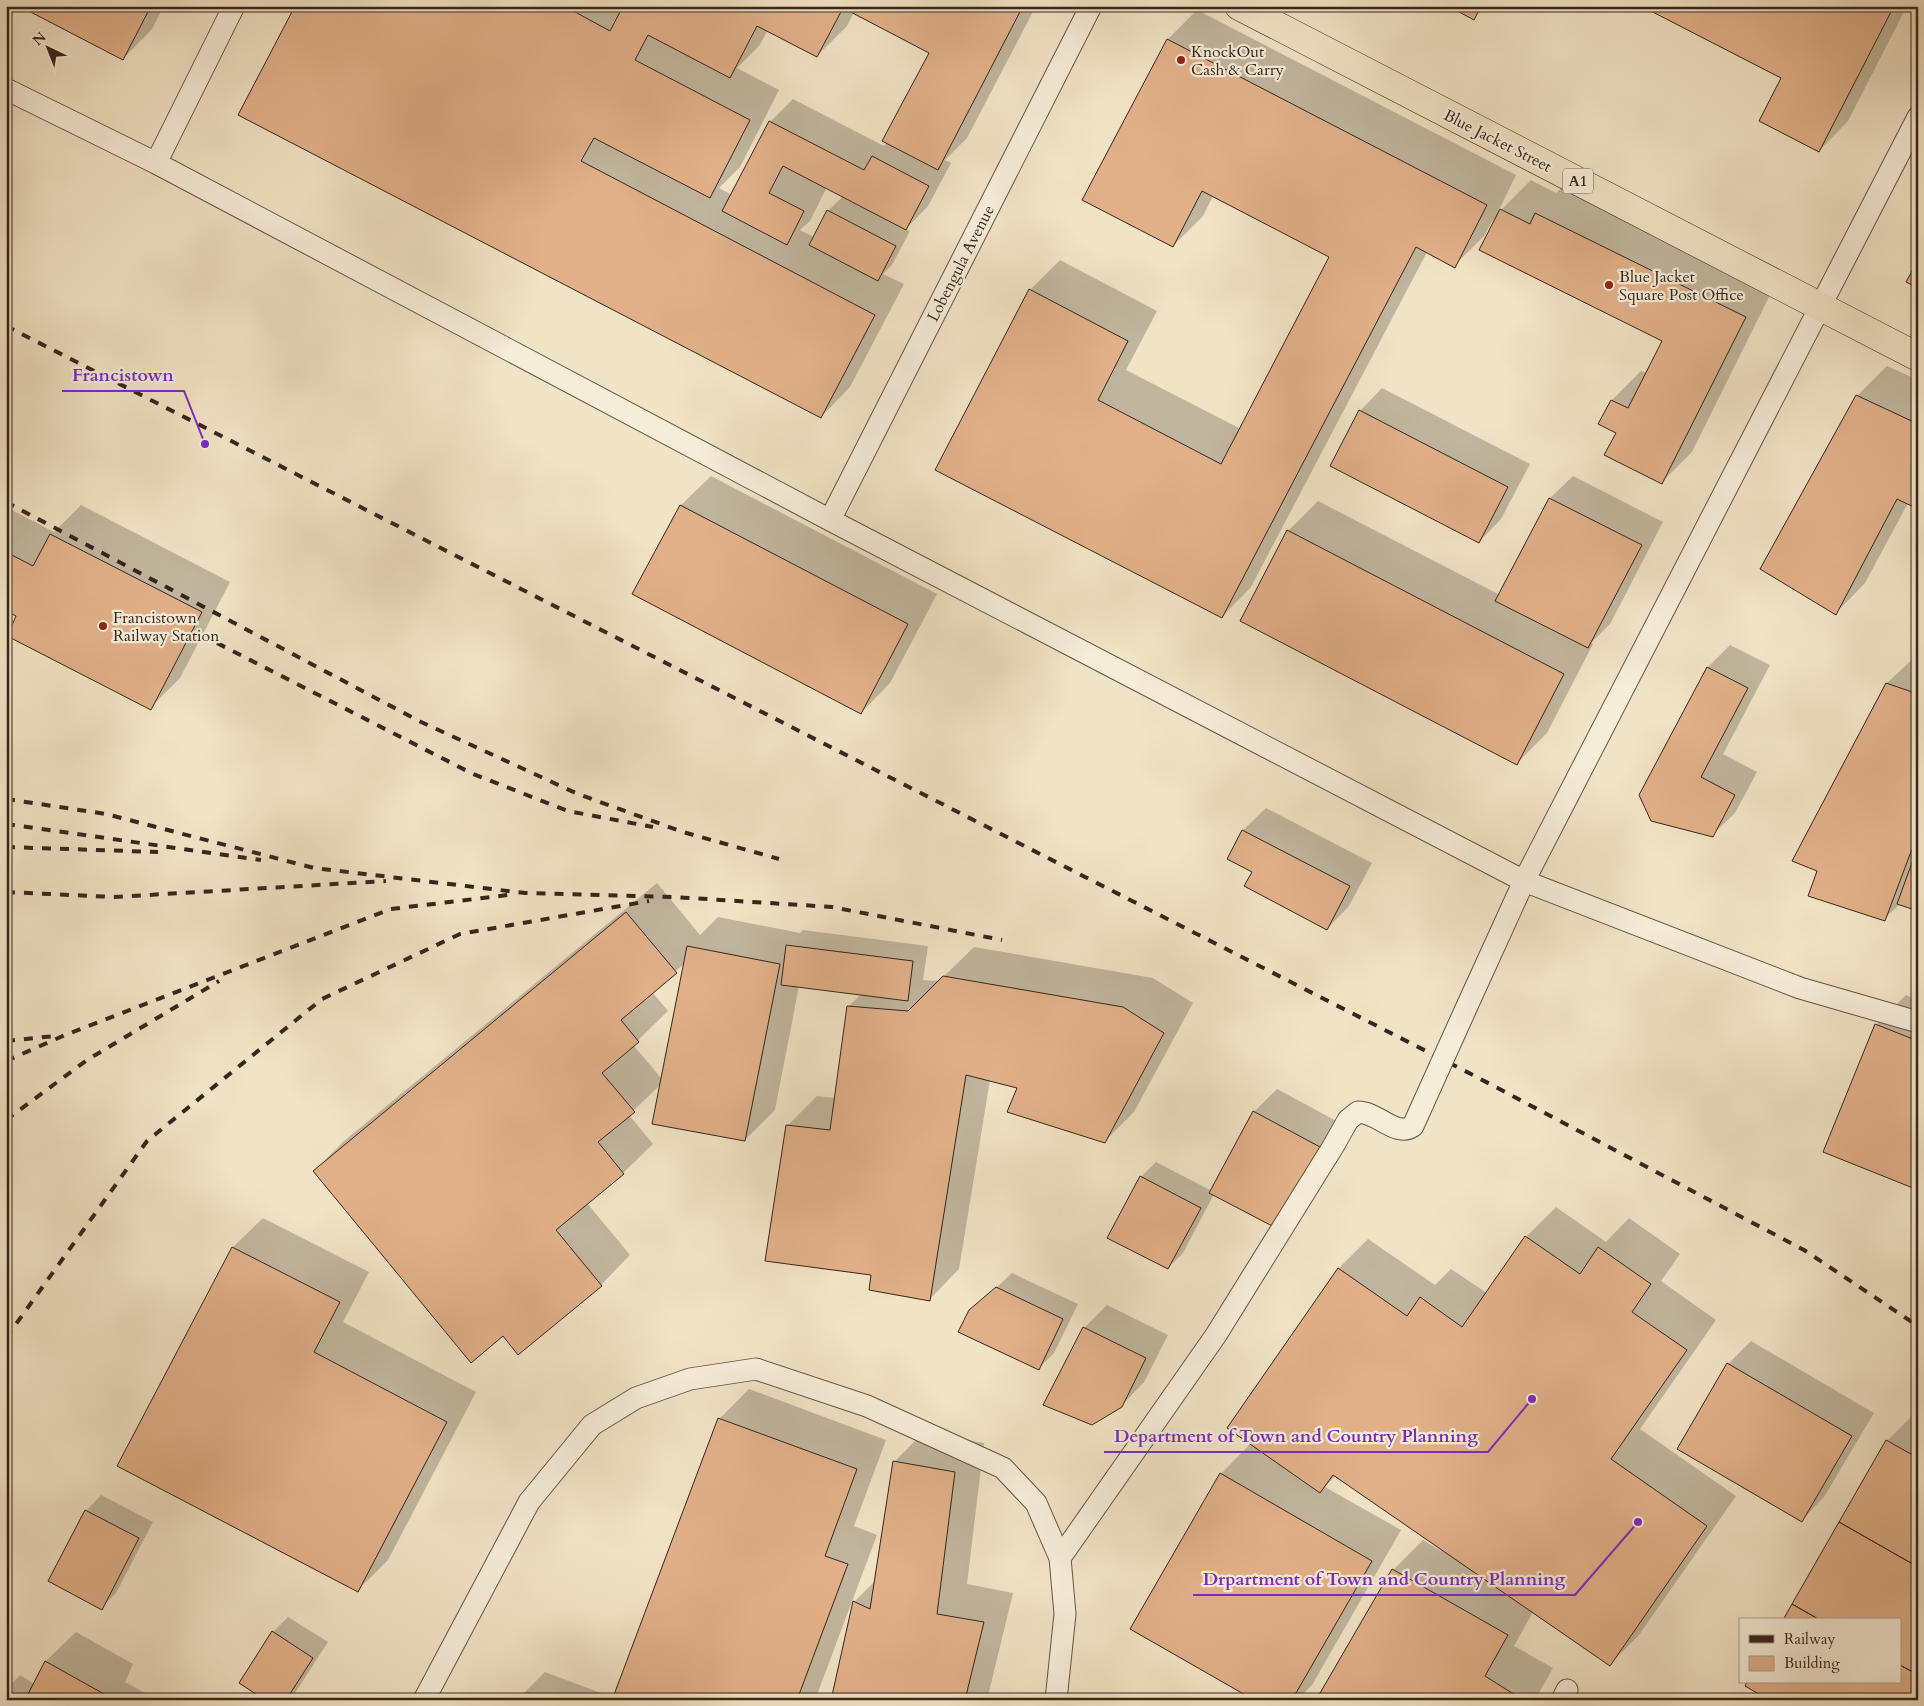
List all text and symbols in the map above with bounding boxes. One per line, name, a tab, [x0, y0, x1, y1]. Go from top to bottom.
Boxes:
north arrow	[22, 22, 72, 72]
text: N	[29, 28, 50, 50]
place label: KnockOut Cash & Carry	[1191, 41, 1285, 81]
marker: KnockOut Cash & Carry	[1175, 54, 1187, 66]
street label: Blue Jacket Street	[1440, 104, 1555, 178]
road number: A1	[1563, 168, 1593, 194]
street label: Lobengula Avenue	[922, 201, 1000, 326]
place label: Blue Jacket Square Post Office	[1619, 266, 1744, 306]
marker: Blue Jacket Square Post Office	[1603, 279, 1615, 291]
callout: Francistown	[62, 358, 184, 391]
text: Francistown	[72, 363, 174, 388]
place label: Francistown Railway Station	[113, 607, 219, 647]
marker: Francistown Railway Station	[97, 620, 109, 632]
callout: Department of Town and Country Planning	[1104, 1419, 1488, 1452]
text: Department of Town and Country Planning	[1114, 1424, 1478, 1449]
callout: Drpartment of Town and Country Planning	[1193, 1562, 1575, 1595]
text: Drpartment of Town and Country Planning	[1203, 1567, 1566, 1592]
legend	[1739, 1618, 1902, 1684]
text: Railway	[1784, 1629, 1835, 1649]
text: Building	[1784, 1653, 1840, 1673]

